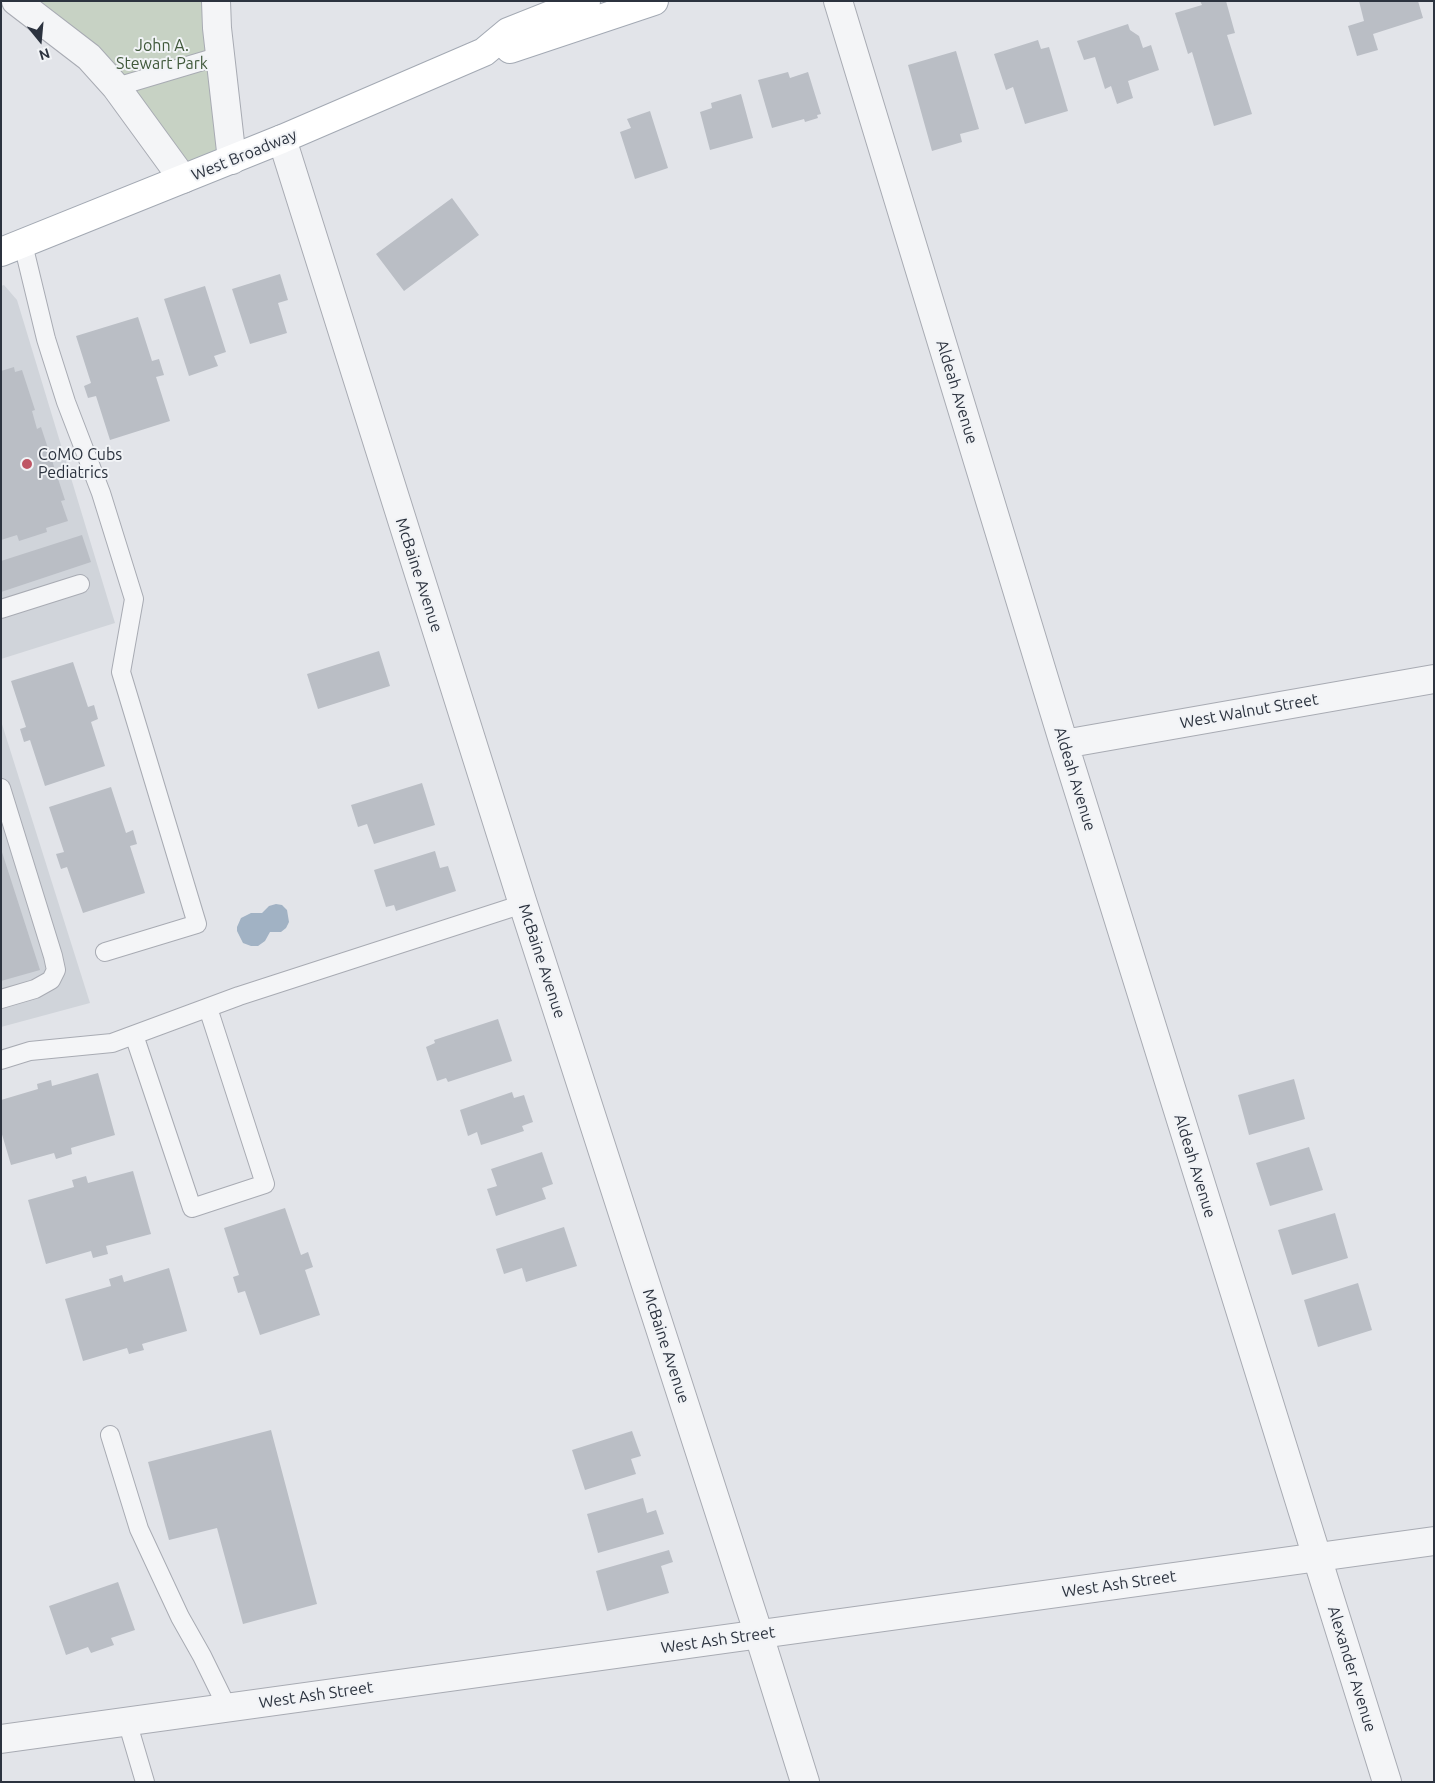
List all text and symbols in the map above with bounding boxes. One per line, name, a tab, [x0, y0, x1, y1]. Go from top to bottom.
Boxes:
north arrow	[15, 15, 65, 65]
park label: John A. Stewart Park	[116, 36, 208, 74]
text: N	[37, 45, 52, 64]
street label: West Broadway	[189, 125, 299, 185]
street label: Aldeah Avenue	[932, 338, 982, 446]
place label: CoMO Cubs Pediatrics	[38, 445, 122, 483]
marker: CoMO Cubs Pediatrics	[20, 457, 34, 471]
street label: McBaine Avenue	[391, 515, 447, 635]
street label: West Walnut Street	[1178, 689, 1320, 733]
street label: Aldeah Avenue	[1050, 725, 1100, 833]
street label: McBaine Avenue	[514, 901, 570, 1021]
street label: Aldeah Avenue	[1170, 1112, 1220, 1220]
street label: McBaine Avenue	[638, 1286, 694, 1406]
street label: West Ash Street	[1061, 1566, 1177, 1602]
street label: Alexander Avenue	[1324, 1604, 1380, 1734]
street label: West Ash Street	[660, 1622, 776, 1658]
street label: West Ash Street	[258, 1677, 374, 1713]

